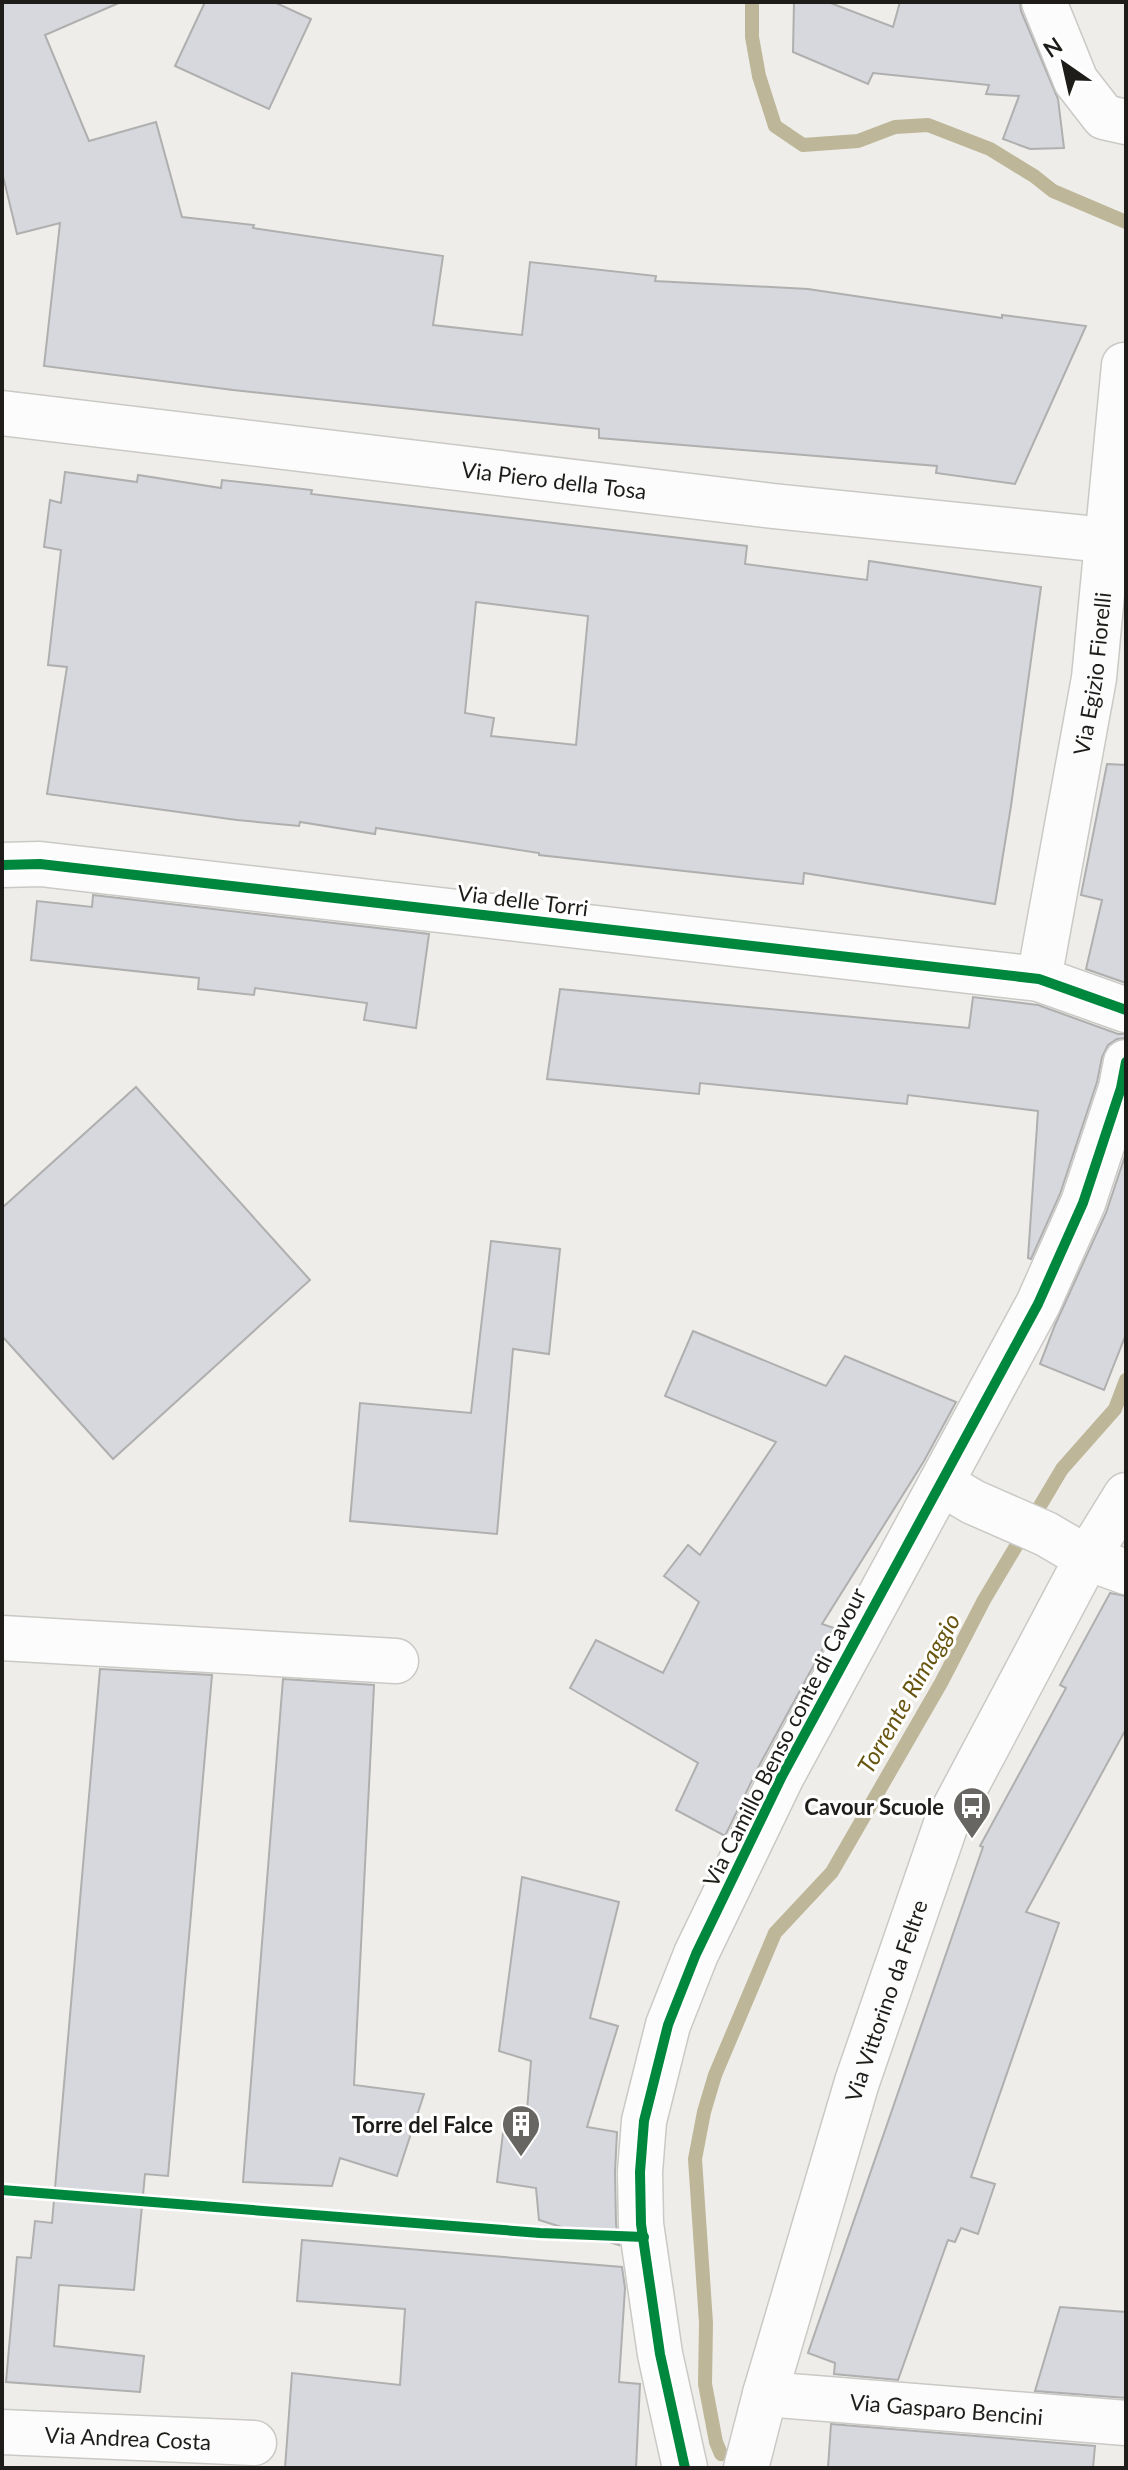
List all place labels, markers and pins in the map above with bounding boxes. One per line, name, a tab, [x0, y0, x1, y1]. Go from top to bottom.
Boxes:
bus stop icon: Cavour Scuole	[951, 1785, 993, 1840]
place label: Cavour Scuole	[804, 1793, 944, 1820]
building icon: Torre del Falce	[500, 2103, 542, 2158]
place label: Torre del Falce	[352, 2111, 493, 2138]

